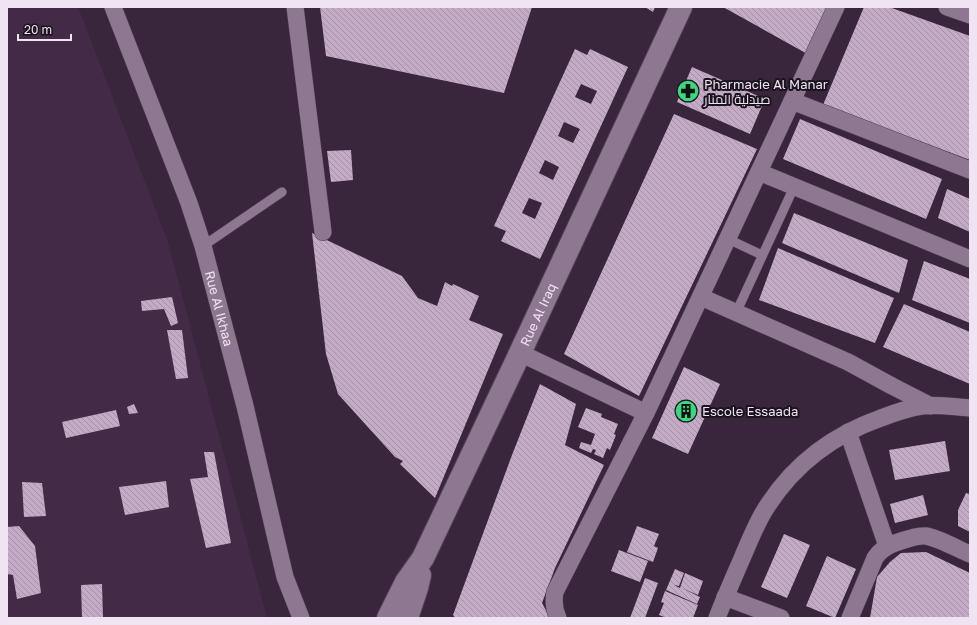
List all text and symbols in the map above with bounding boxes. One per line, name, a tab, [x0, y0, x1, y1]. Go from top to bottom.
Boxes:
scale bar	[18, 16, 71, 42]
text: 20 m	[24, 22, 52, 37]
place label: Pharmacie Al Manar صيدلية المنار	[703, 76, 828, 107]
pharmacy icon: Pharmacie Al Manar صيدلية المنار	[675, 78, 701, 104]
street label: Rue Al Ikhaa	[202, 269, 237, 348]
street label: Rue Al Iraq	[516, 280, 559, 348]
building icon: Escole Essaada	[673, 398, 699, 424]
place label: Escole Essaada	[702, 403, 798, 419]

